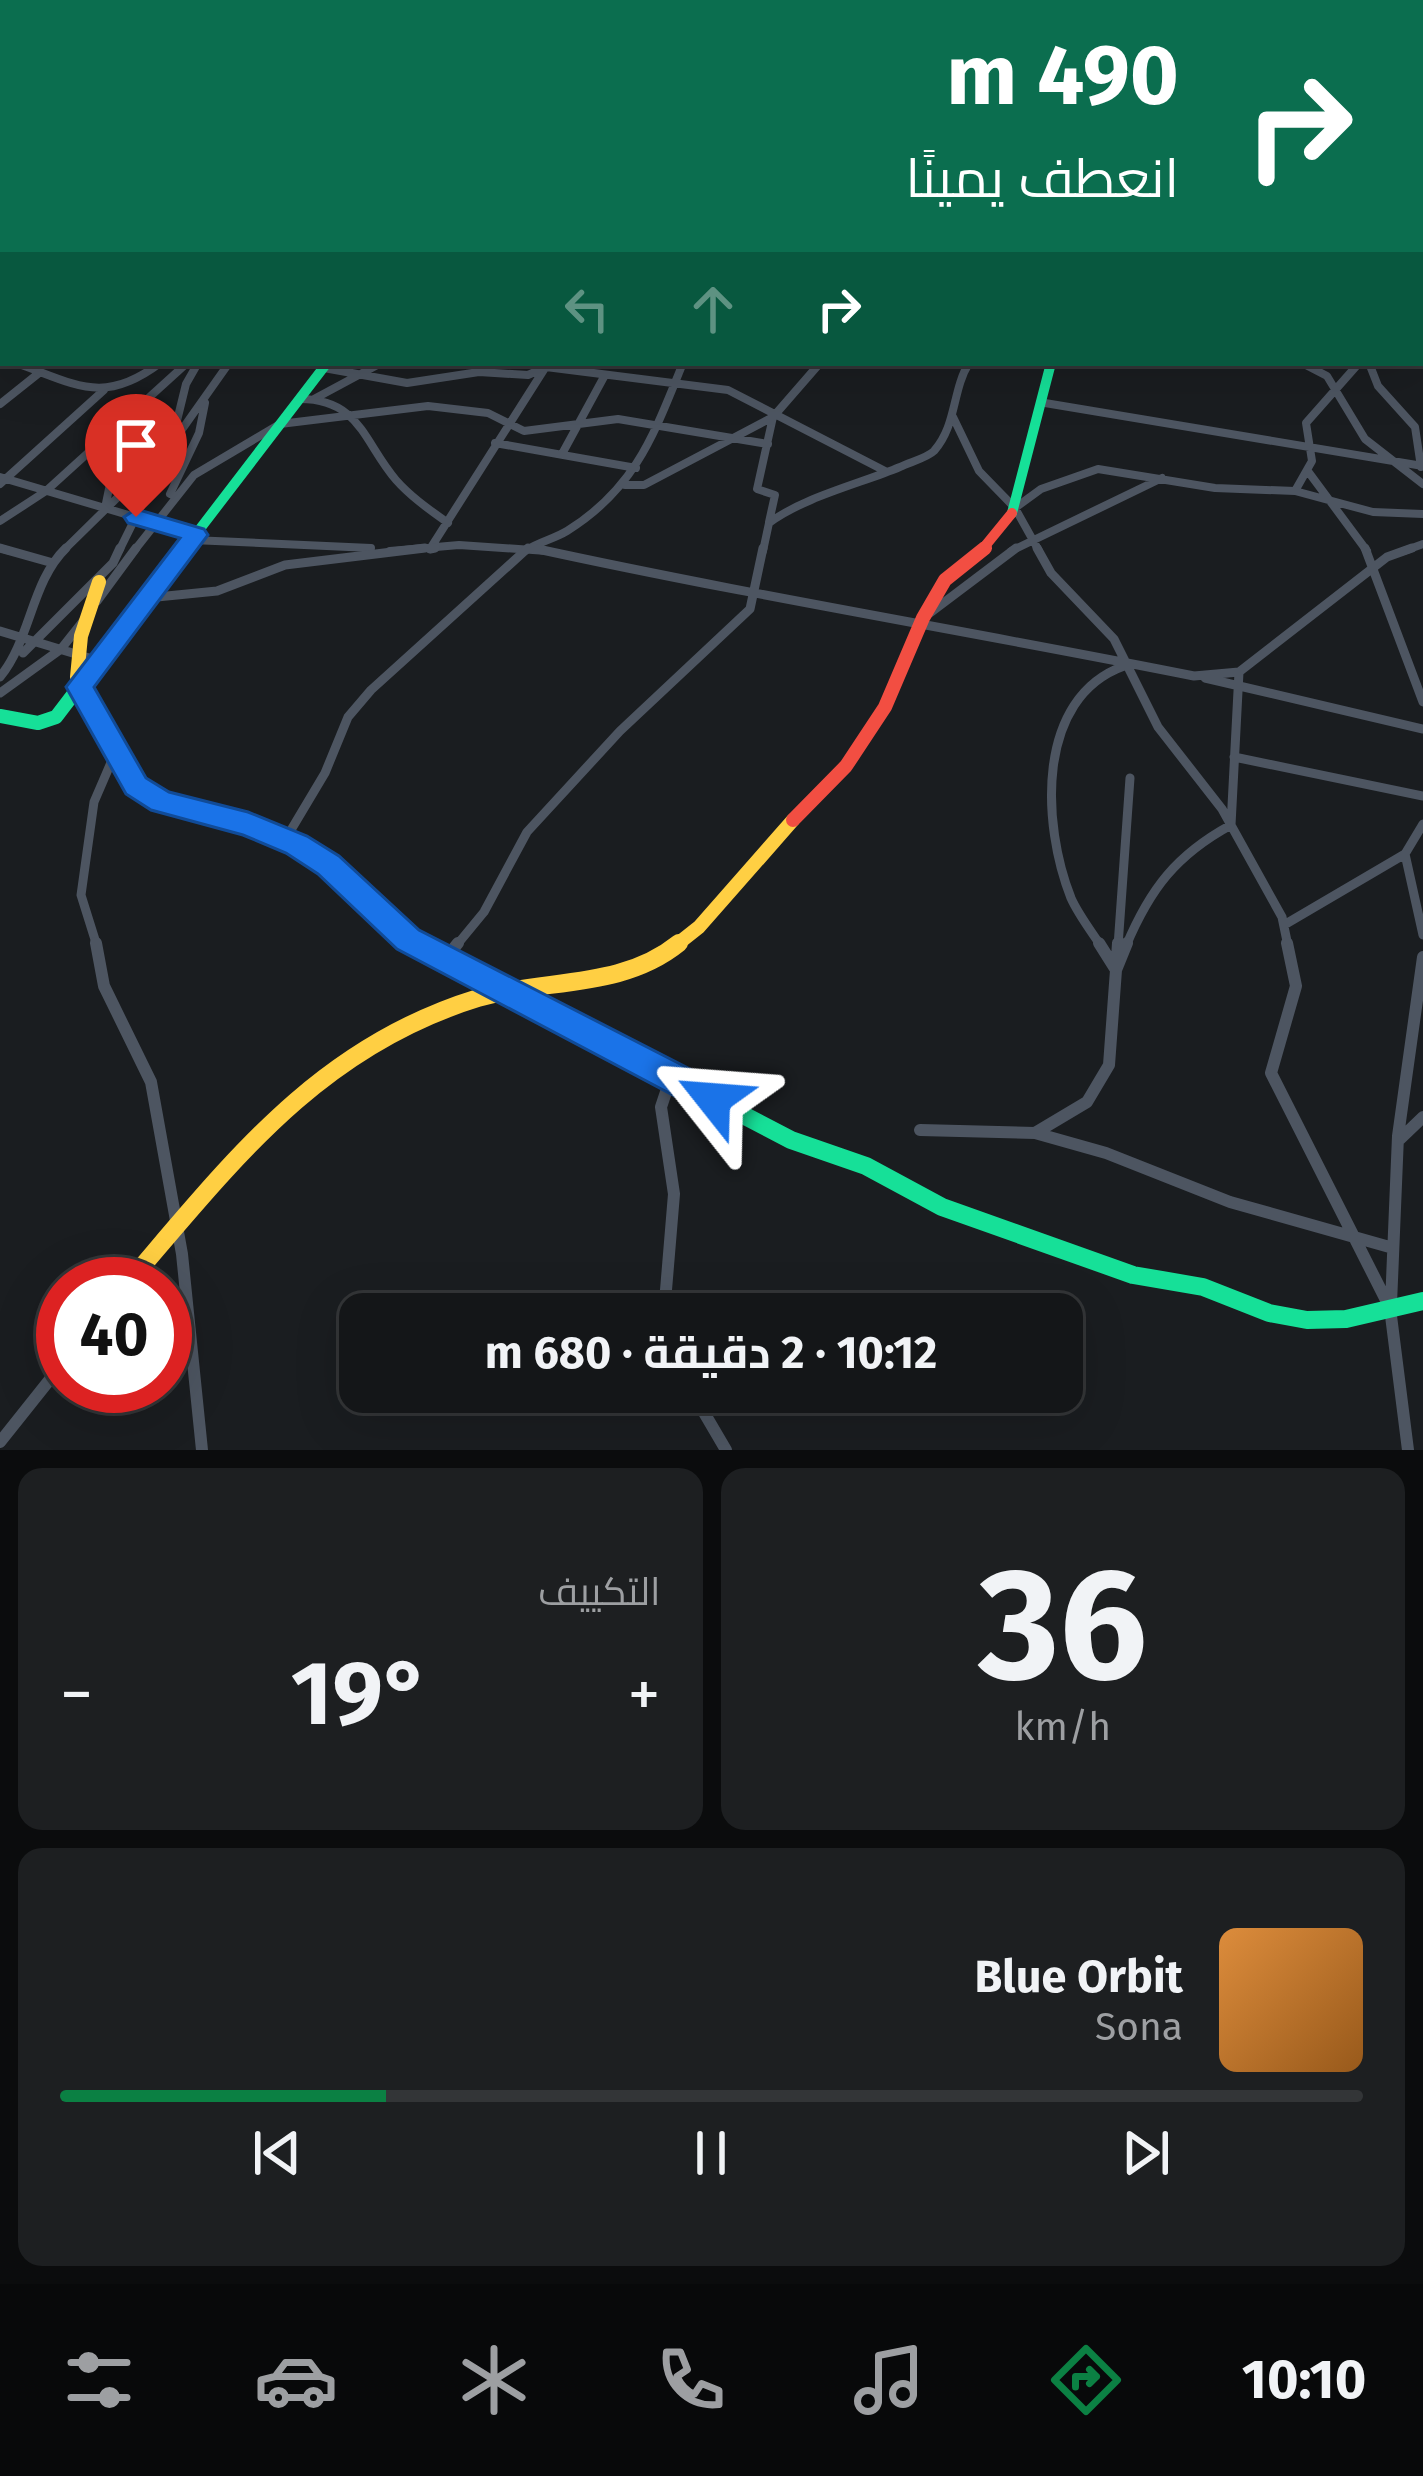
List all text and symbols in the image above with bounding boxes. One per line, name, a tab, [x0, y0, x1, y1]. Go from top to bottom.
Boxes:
text: 490 m	[946, 25, 1179, 126]
icon: right	[1221, 48, 1377, 204]
text: انعطف يمينًا	[905, 147, 1179, 211]
icon: left	[554, 276, 620, 342]
icon: ahead	[680, 276, 746, 342]
icon: right	[806, 276, 872, 342]
pin	[85, 394, 187, 517]
icon: arrive	[103, 412, 169, 478]
position arrow	[650, 1036, 776, 1162]
speed limit sign: 40	[36, 1257, 192, 1413]
text: 10:12 · 2 دقيقة · 680 m	[485, 1326, 937, 1380]
text: 36	[978, 1532, 1147, 1719]
text: التكييف	[538, 1569, 661, 1615]
text: 19°	[291, 1640, 430, 1748]
text: −	[60, 1655, 93, 1734]
text: +	[628, 1655, 661, 1734]
text: km/h	[1014, 1704, 1111, 1750]
text: Blue Orbit	[975, 1950, 1183, 2004]
text: Sona	[1095, 2004, 1183, 2050]
icon: previous	[244, 2120, 310, 2186]
icon: pause	[678, 2120, 744, 2186]
icon: next	[1113, 2120, 1179, 2186]
icon: filters	[57, 2338, 141, 2422]
icon: car	[254, 2338, 338, 2422]
icon: climate	[452, 2338, 536, 2422]
icon: phone	[649, 2338, 733, 2422]
icon: music	[847, 2338, 931, 2422]
icon: directions	[1044, 2338, 1128, 2422]
text: 10:10	[1242, 2348, 1366, 2412]

